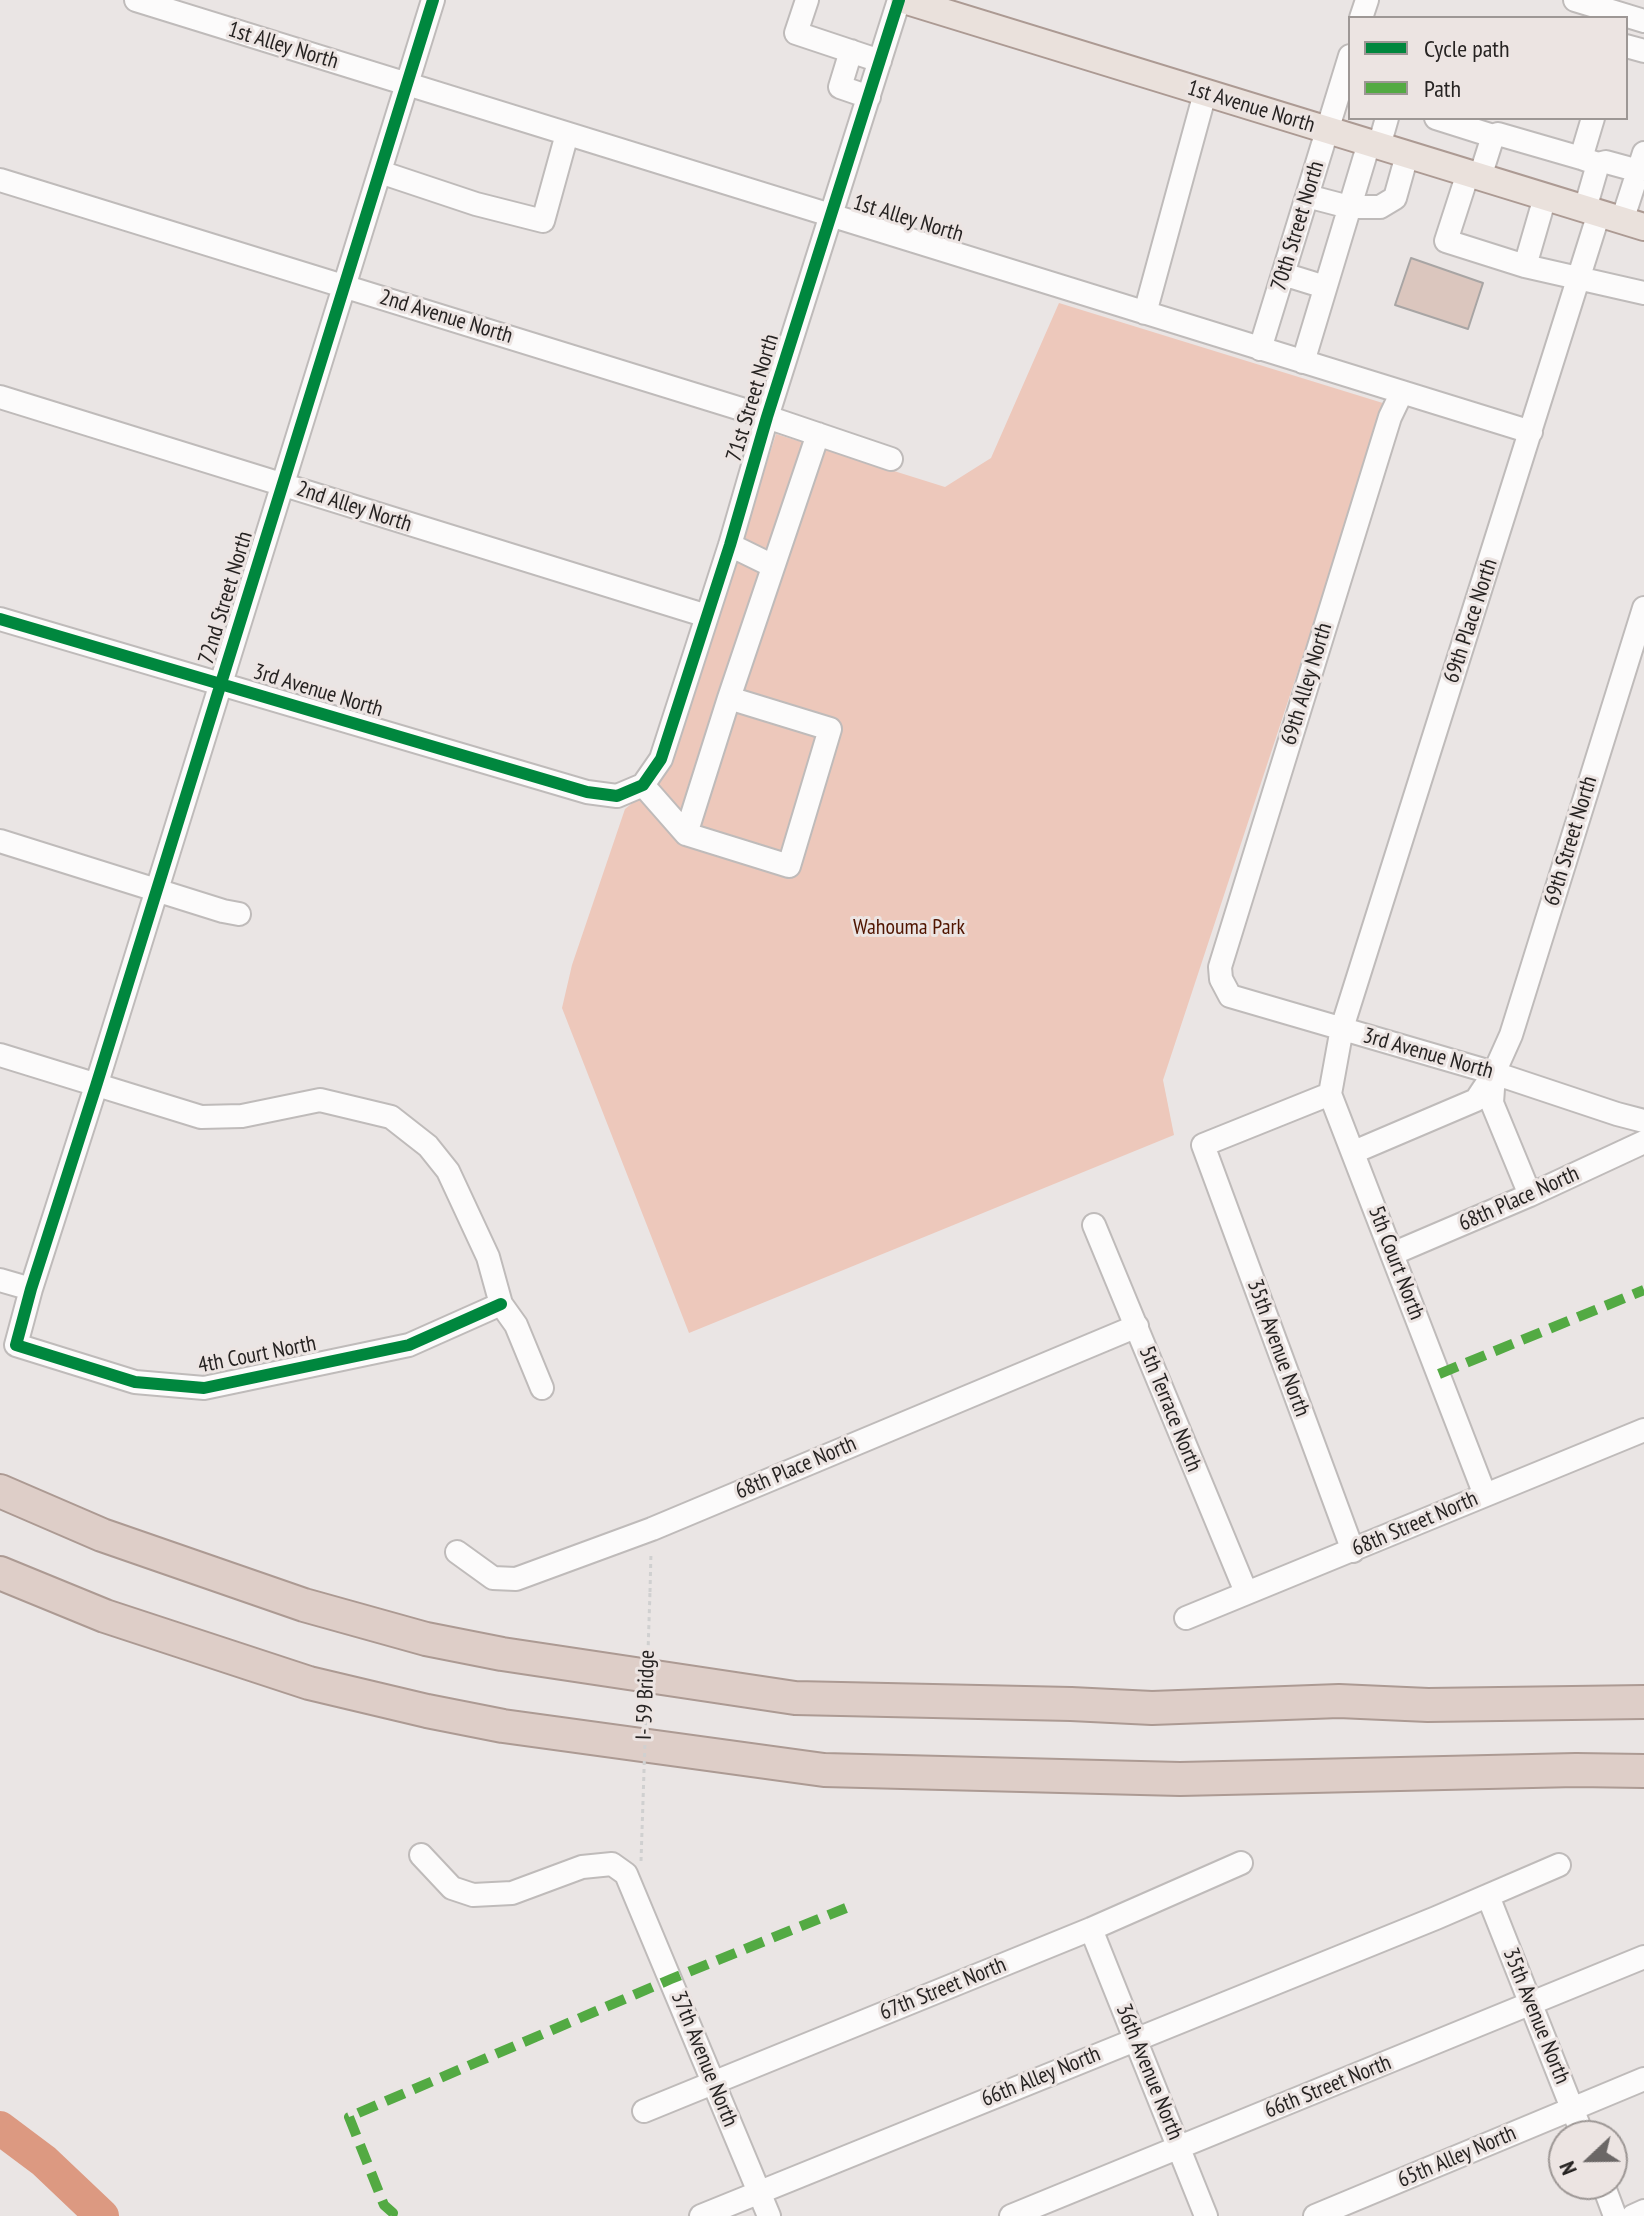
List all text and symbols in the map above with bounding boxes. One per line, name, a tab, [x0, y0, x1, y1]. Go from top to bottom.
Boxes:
legend	[1348, 16, 1628, 120]
street label: 1st Alley North	[225, 17, 341, 75]
text: Cycle path	[1424, 33, 1510, 64]
text: Path	[1424, 73, 1461, 104]
street label: 1st Avenue North	[1184, 75, 1318, 139]
street label: 70th Street North	[1266, 158, 1330, 294]
street label: 1st Alley North	[850, 190, 966, 248]
street label: 2nd Avenue North	[376, 284, 516, 350]
street label: 71st Street North	[721, 331, 785, 465]
street label: 2nd Alley North	[293, 476, 415, 538]
street label: 72nd Street North	[193, 528, 259, 668]
street label: 69th Place North	[1439, 556, 1503, 686]
street label: 69th Alley North	[1276, 620, 1338, 748]
street label: 3rd Avenue North	[250, 659, 386, 723]
street label: 69th Street North	[1539, 773, 1603, 909]
park label: Wahouma Park	[853, 915, 965, 941]
street label: 3rd Avenue North	[1360, 1023, 1496, 1085]
street label: 68th Place North	[1455, 1161, 1583, 1237]
street label: 5th Court North	[1362, 1202, 1430, 1324]
street label: 35th Avenue North	[1241, 1276, 1315, 1420]
street label: 4th Court North	[196, 1331, 318, 1379]
street label: 5th Terrace North	[1133, 1343, 1207, 1475]
street label: 68th Place North	[732, 1431, 860, 1505]
street label: 68th Street North	[1348, 1486, 1482, 1562]
street label: I- 59 Bridge	[631, 1650, 661, 1740]
street label: 35th Avenue North	[1497, 1944, 1575, 2088]
street label: 67th Street North	[876, 1952, 1010, 2026]
street label: 37th Avenue North	[665, 1987, 743, 2131]
street label: 36th Avenue North	[1110, 2000, 1188, 2144]
street label: 66th Alley North	[978, 2041, 1104, 2113]
street label: 66th Street North	[1261, 2050, 1395, 2124]
street label: 65th Alley North	[1394, 2120, 1520, 2194]
north arrow	[1548, 2120, 1628, 2200]
text: N	[1552, 2157, 1583, 2179]

